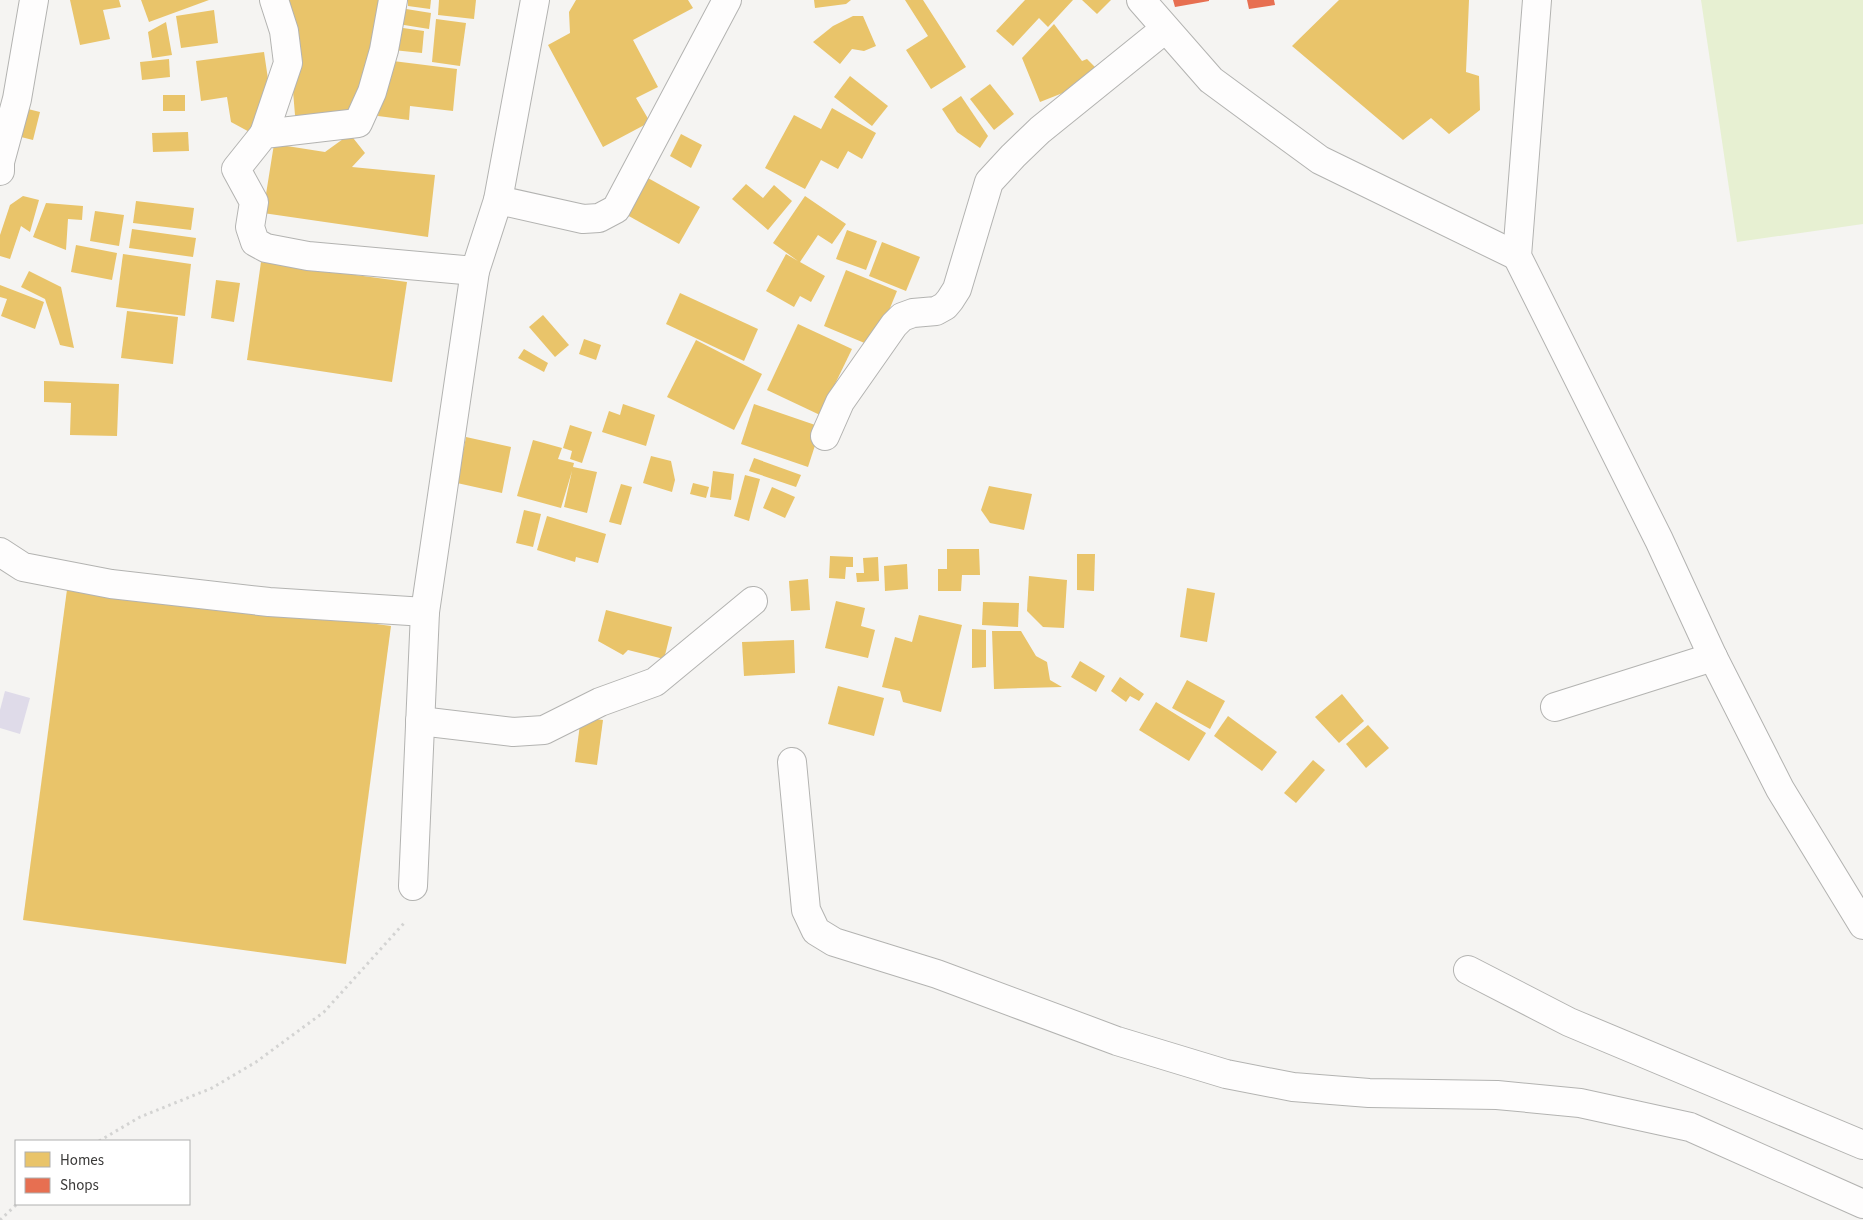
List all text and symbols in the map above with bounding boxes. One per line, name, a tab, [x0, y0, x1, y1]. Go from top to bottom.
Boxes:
legend	[15, 1140, 190, 1205]
text: Homes	[60, 1150, 104, 1171]
text: Shops	[60, 1175, 99, 1196]

